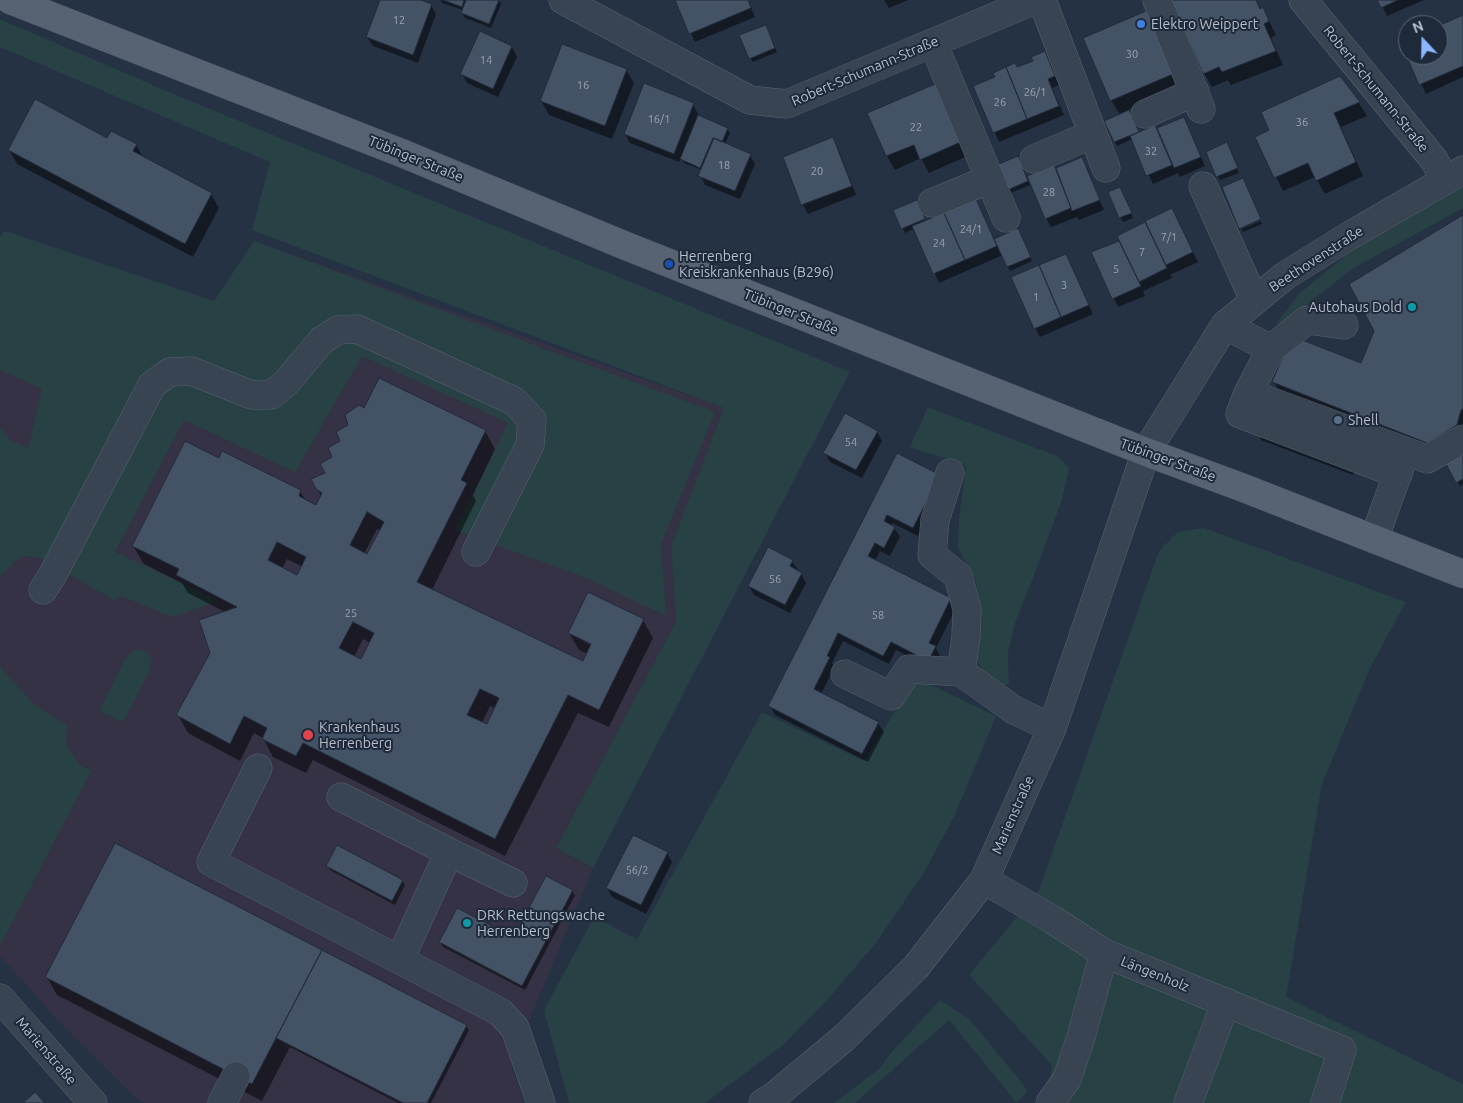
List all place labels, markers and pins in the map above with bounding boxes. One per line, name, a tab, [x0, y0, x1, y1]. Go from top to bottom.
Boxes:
place label: Elektro Weippert	[1151, 16, 1258, 32]
marker: Elektro Weippert	[1135, 18, 1147, 30]
place label: Herrenberg Kreiskrankenhaus (B296)	[679, 248, 834, 280]
marker: Herrenberg Kreiskrankenhaus (B296)	[663, 258, 675, 270]
place label: Autohaus Dold	[1309, 299, 1402, 315]
marker: Autohaus Dold	[1406, 301, 1418, 313]
place label: Shell	[1348, 412, 1378, 428]
marker: Shell	[1332, 414, 1344, 426]
place label: Krankenhaus Herrenberg	[319, 719, 400, 752]
marker: Krankenhaus Herrenberg	[301, 728, 315, 742]
place label: DRK Rettungswache Herrenberg	[477, 907, 605, 940]
marker: DRK Rettungswache Herrenberg	[461, 917, 473, 929]

